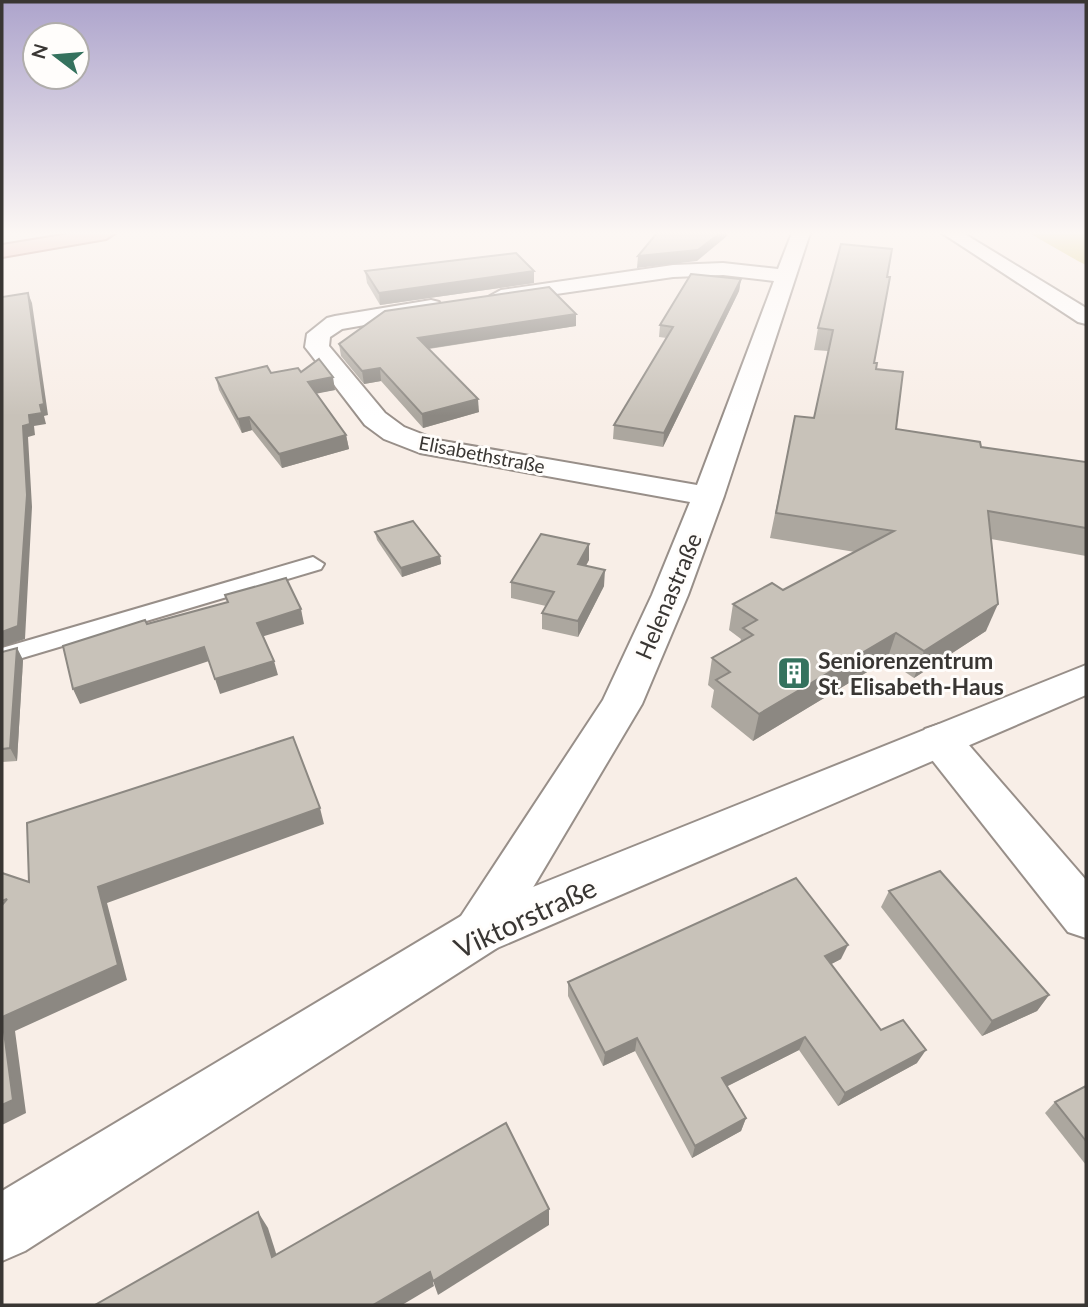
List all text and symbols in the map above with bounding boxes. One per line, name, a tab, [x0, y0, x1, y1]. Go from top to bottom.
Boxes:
north arrow	[21, 21, 91, 91]
text: N	[26, 41, 52, 61]
street label: Elisabethstraße	[417, 431, 547, 477]
street label: Helenastraße	[629, 529, 707, 663]
place label: Seniorenzentrum St. Elisabeth-Haus	[818, 646, 1004, 700]
building icon: Seniorenzentrum St. Elisabeth-Haus	[775, 654, 813, 692]
street label: Viktorstraße	[449, 869, 601, 965]

